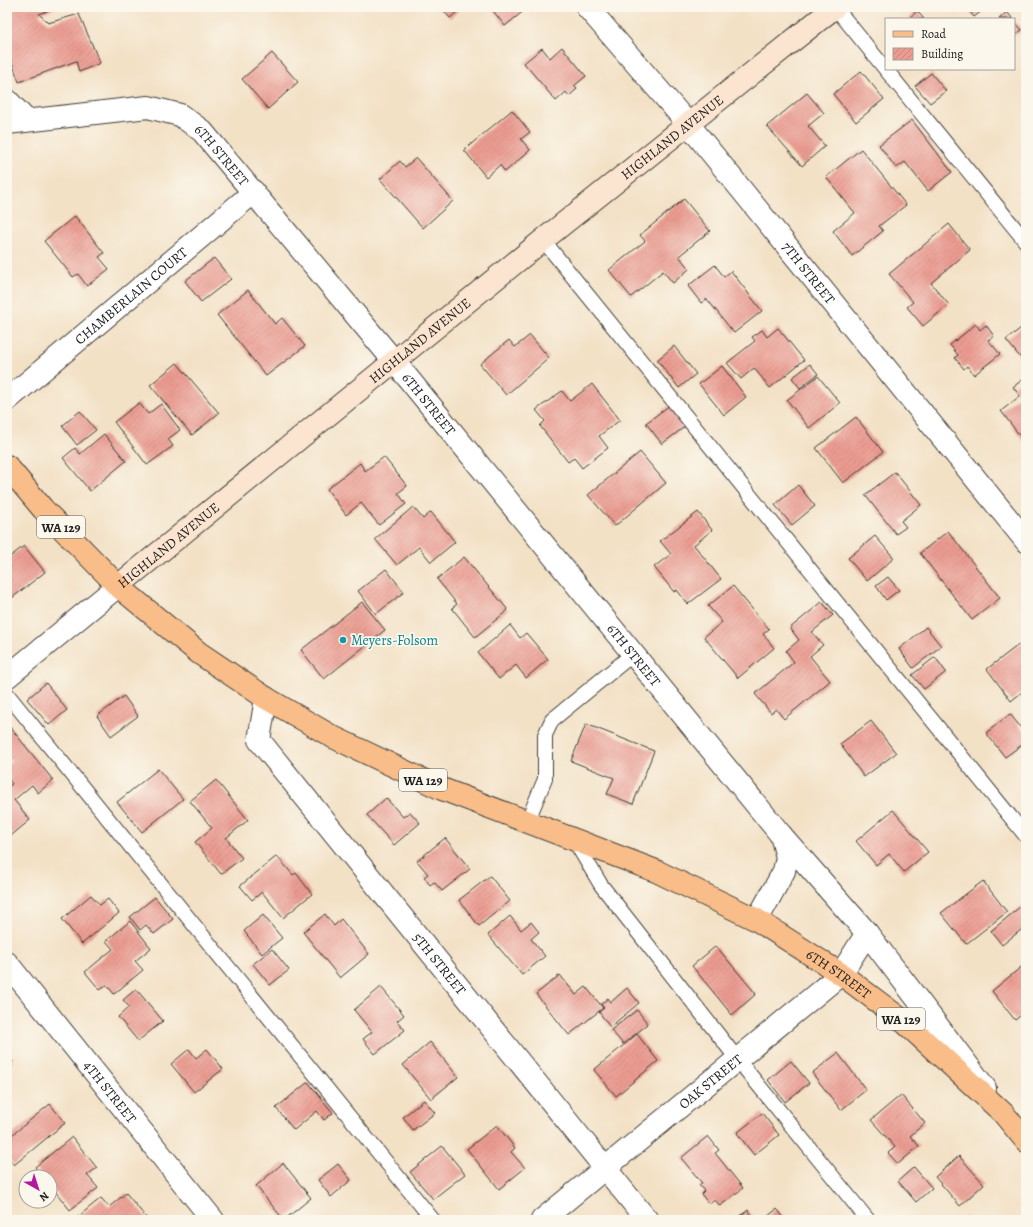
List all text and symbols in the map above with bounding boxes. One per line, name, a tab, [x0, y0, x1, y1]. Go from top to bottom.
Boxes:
legend	[885, 18, 1015, 70]
text: Road	[921, 26, 947, 42]
text: Building	[921, 46, 963, 62]
street label: HIGHLAND AVENUE	[617, 91, 728, 184]
street label: 6TH STREET	[191, 120, 253, 190]
street label: 7TH STREET	[777, 238, 839, 308]
street label: CHAMBERLAIN COURT	[71, 243, 192, 349]
street label: HIGHLAND AVENUE	[365, 294, 475, 388]
street label: 6TH STREET	[397, 369, 460, 440]
street label: HIGHLAND AVENUE	[114, 498, 224, 593]
road number: WA 129	[37, 516, 85, 538]
street label: 6TH STREET	[602, 620, 665, 691]
place label: Meyers-Folsom	[351, 631, 439, 650]
marker: Meyers-Folsom	[338, 635, 348, 645]
road number: WA 129	[399, 769, 447, 791]
street label: 5TH STREET	[408, 929, 470, 999]
street label: 6TH STREET	[802, 945, 875, 1004]
road number: WA 129	[877, 1008, 925, 1030]
street label: OAK STREET	[675, 1050, 747, 1114]
street label: 4TH STREET	[79, 1057, 141, 1128]
north arrow	[18, 1169, 58, 1209]
text: N	[36, 1188, 52, 1205]

